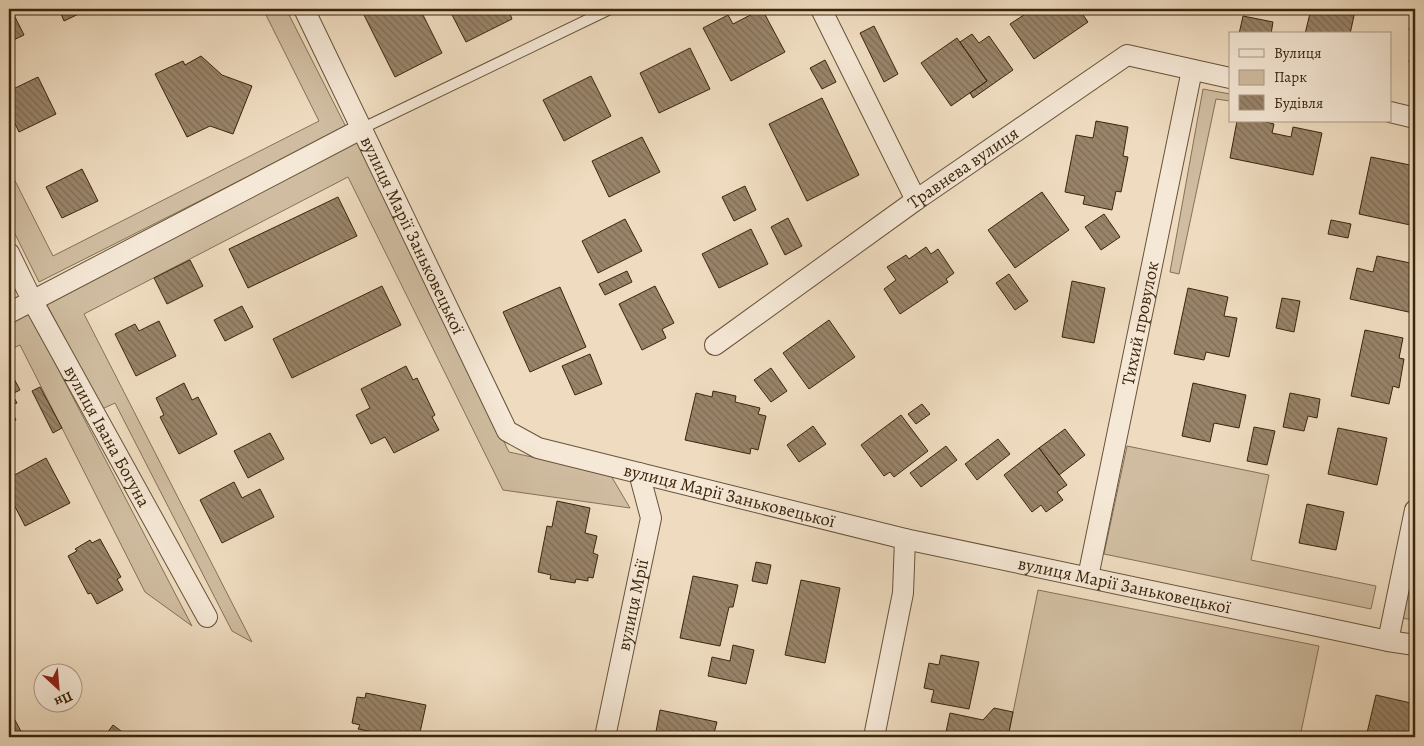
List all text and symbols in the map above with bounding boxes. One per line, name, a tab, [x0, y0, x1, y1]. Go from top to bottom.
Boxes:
legend	[1229, 32, 1392, 122]
text: Вулиця	[1274, 43, 1321, 63]
text: Парк	[1274, 67, 1307, 87]
text: Будівля	[1274, 93, 1323, 113]
street label: Травнева вулиця	[903, 121, 1023, 214]
street label: вулиця Марії Заньковецької	[355, 132, 471, 338]
street label: Тихий провулок	[1116, 259, 1164, 388]
street label: вулиця Івана Богуна	[58, 361, 156, 512]
street label: вулиця Марії Заньковецької	[621, 458, 838, 533]
street label: вулиця Марії Заньковецької	[1016, 551, 1233, 620]
street label: вулиця Мрії	[611, 557, 654, 653]
north arrow	[32, 664, 82, 714]
text: Пн	[51, 687, 76, 712]

